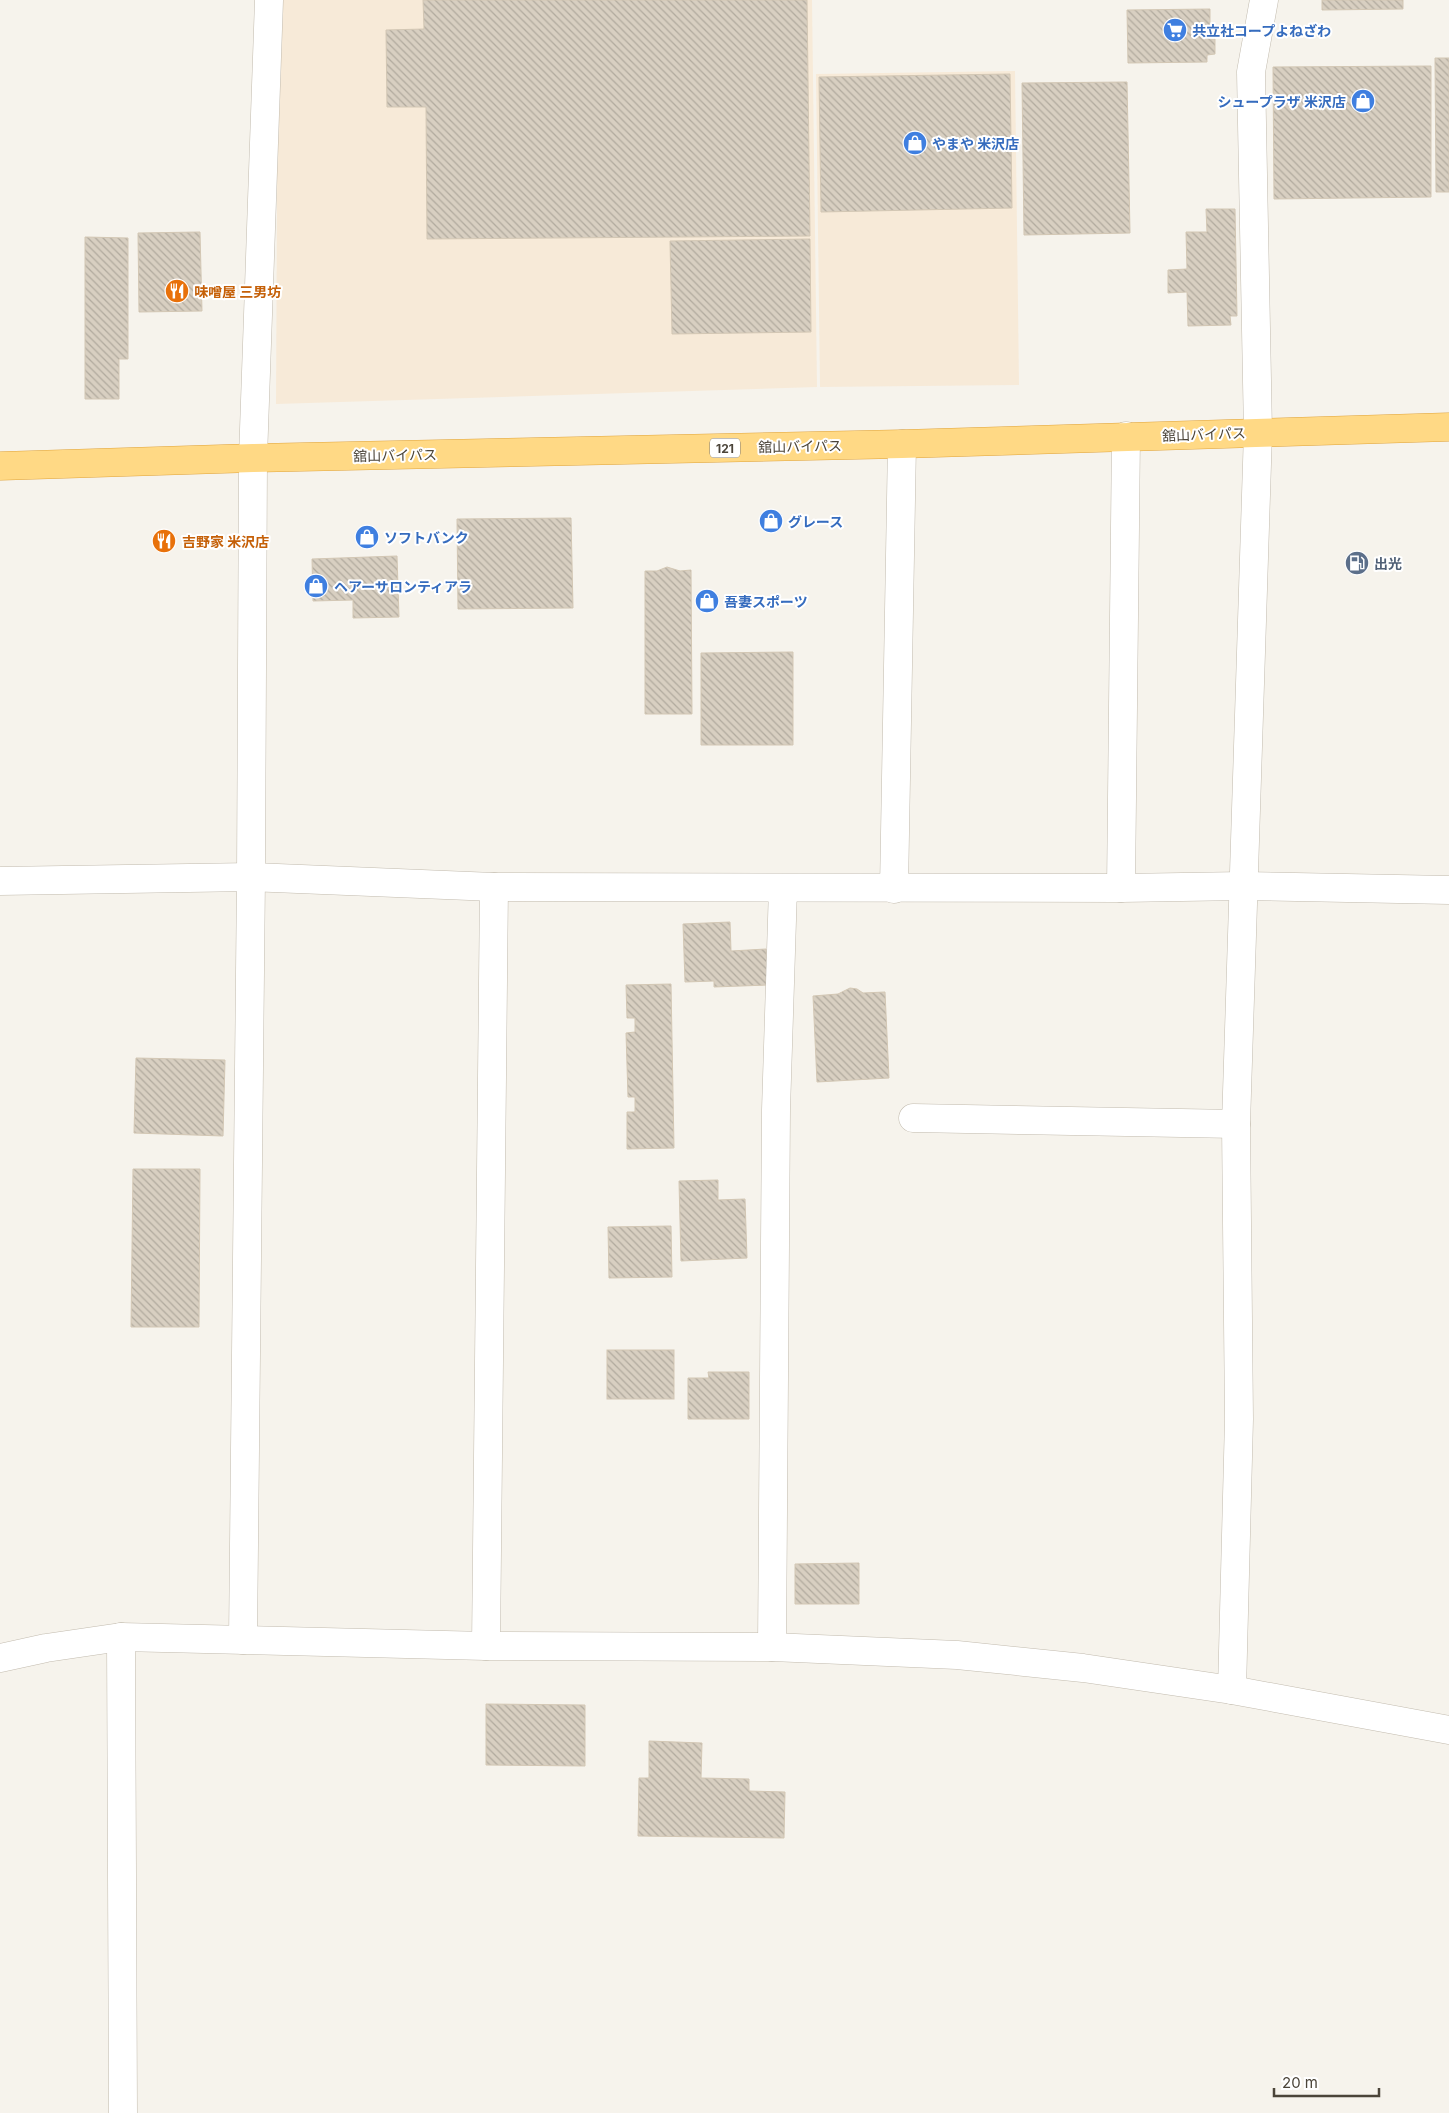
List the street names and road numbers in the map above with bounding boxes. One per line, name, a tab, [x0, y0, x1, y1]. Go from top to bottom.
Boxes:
street label: 舘山バイパス	[1162, 424, 1246, 444]
street label: 舘山バイパス	[758, 437, 842, 455]
road number: 121	[710, 438, 740, 458]
street label: 舘山バイパス	[353, 446, 437, 464]

